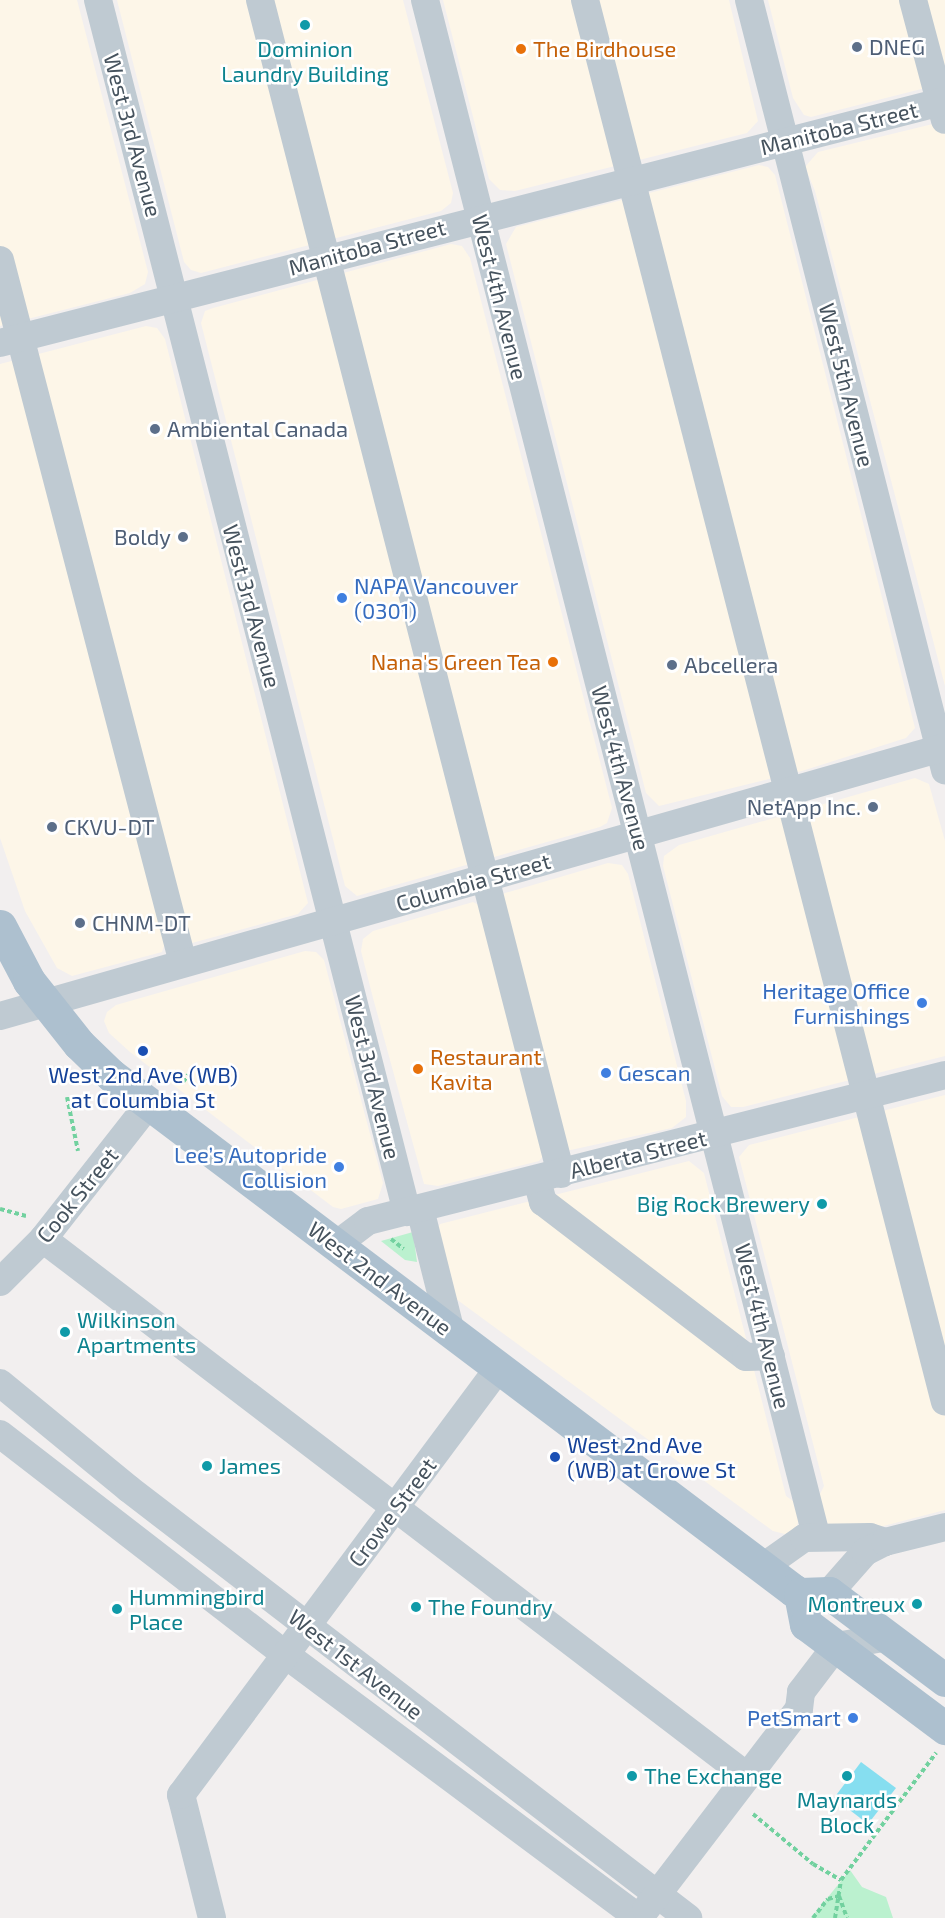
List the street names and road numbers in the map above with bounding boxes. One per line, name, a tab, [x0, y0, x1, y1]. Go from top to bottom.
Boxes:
street label: West 3rd Avenue	[98, 50, 168, 220]
street label: Manitoba Street	[758, 96, 920, 160]
street label: West 4th Avenue	[467, 211, 533, 383]
street label: Manitoba Street	[286, 213, 448, 281]
street label: West 5th Avenue	[814, 300, 880, 470]
street label: West 3rd Avenue	[217, 521, 287, 691]
street label: West 4th Avenue	[586, 682, 656, 854]
street label: Columbia Street	[393, 847, 553, 917]
street label: West 3rd Avenue	[340, 992, 406, 1162]
street label: Alberta Street	[567, 1124, 709, 1184]
street label: Cook Street	[31, 1142, 123, 1248]
street label: West 2nd Avenue	[303, 1215, 457, 1341]
street label: West 4th Avenue	[730, 1240, 796, 1412]
street label: Crowe Street	[343, 1452, 441, 1572]
street label: West 1st Avenue	[283, 1603, 429, 1725]

